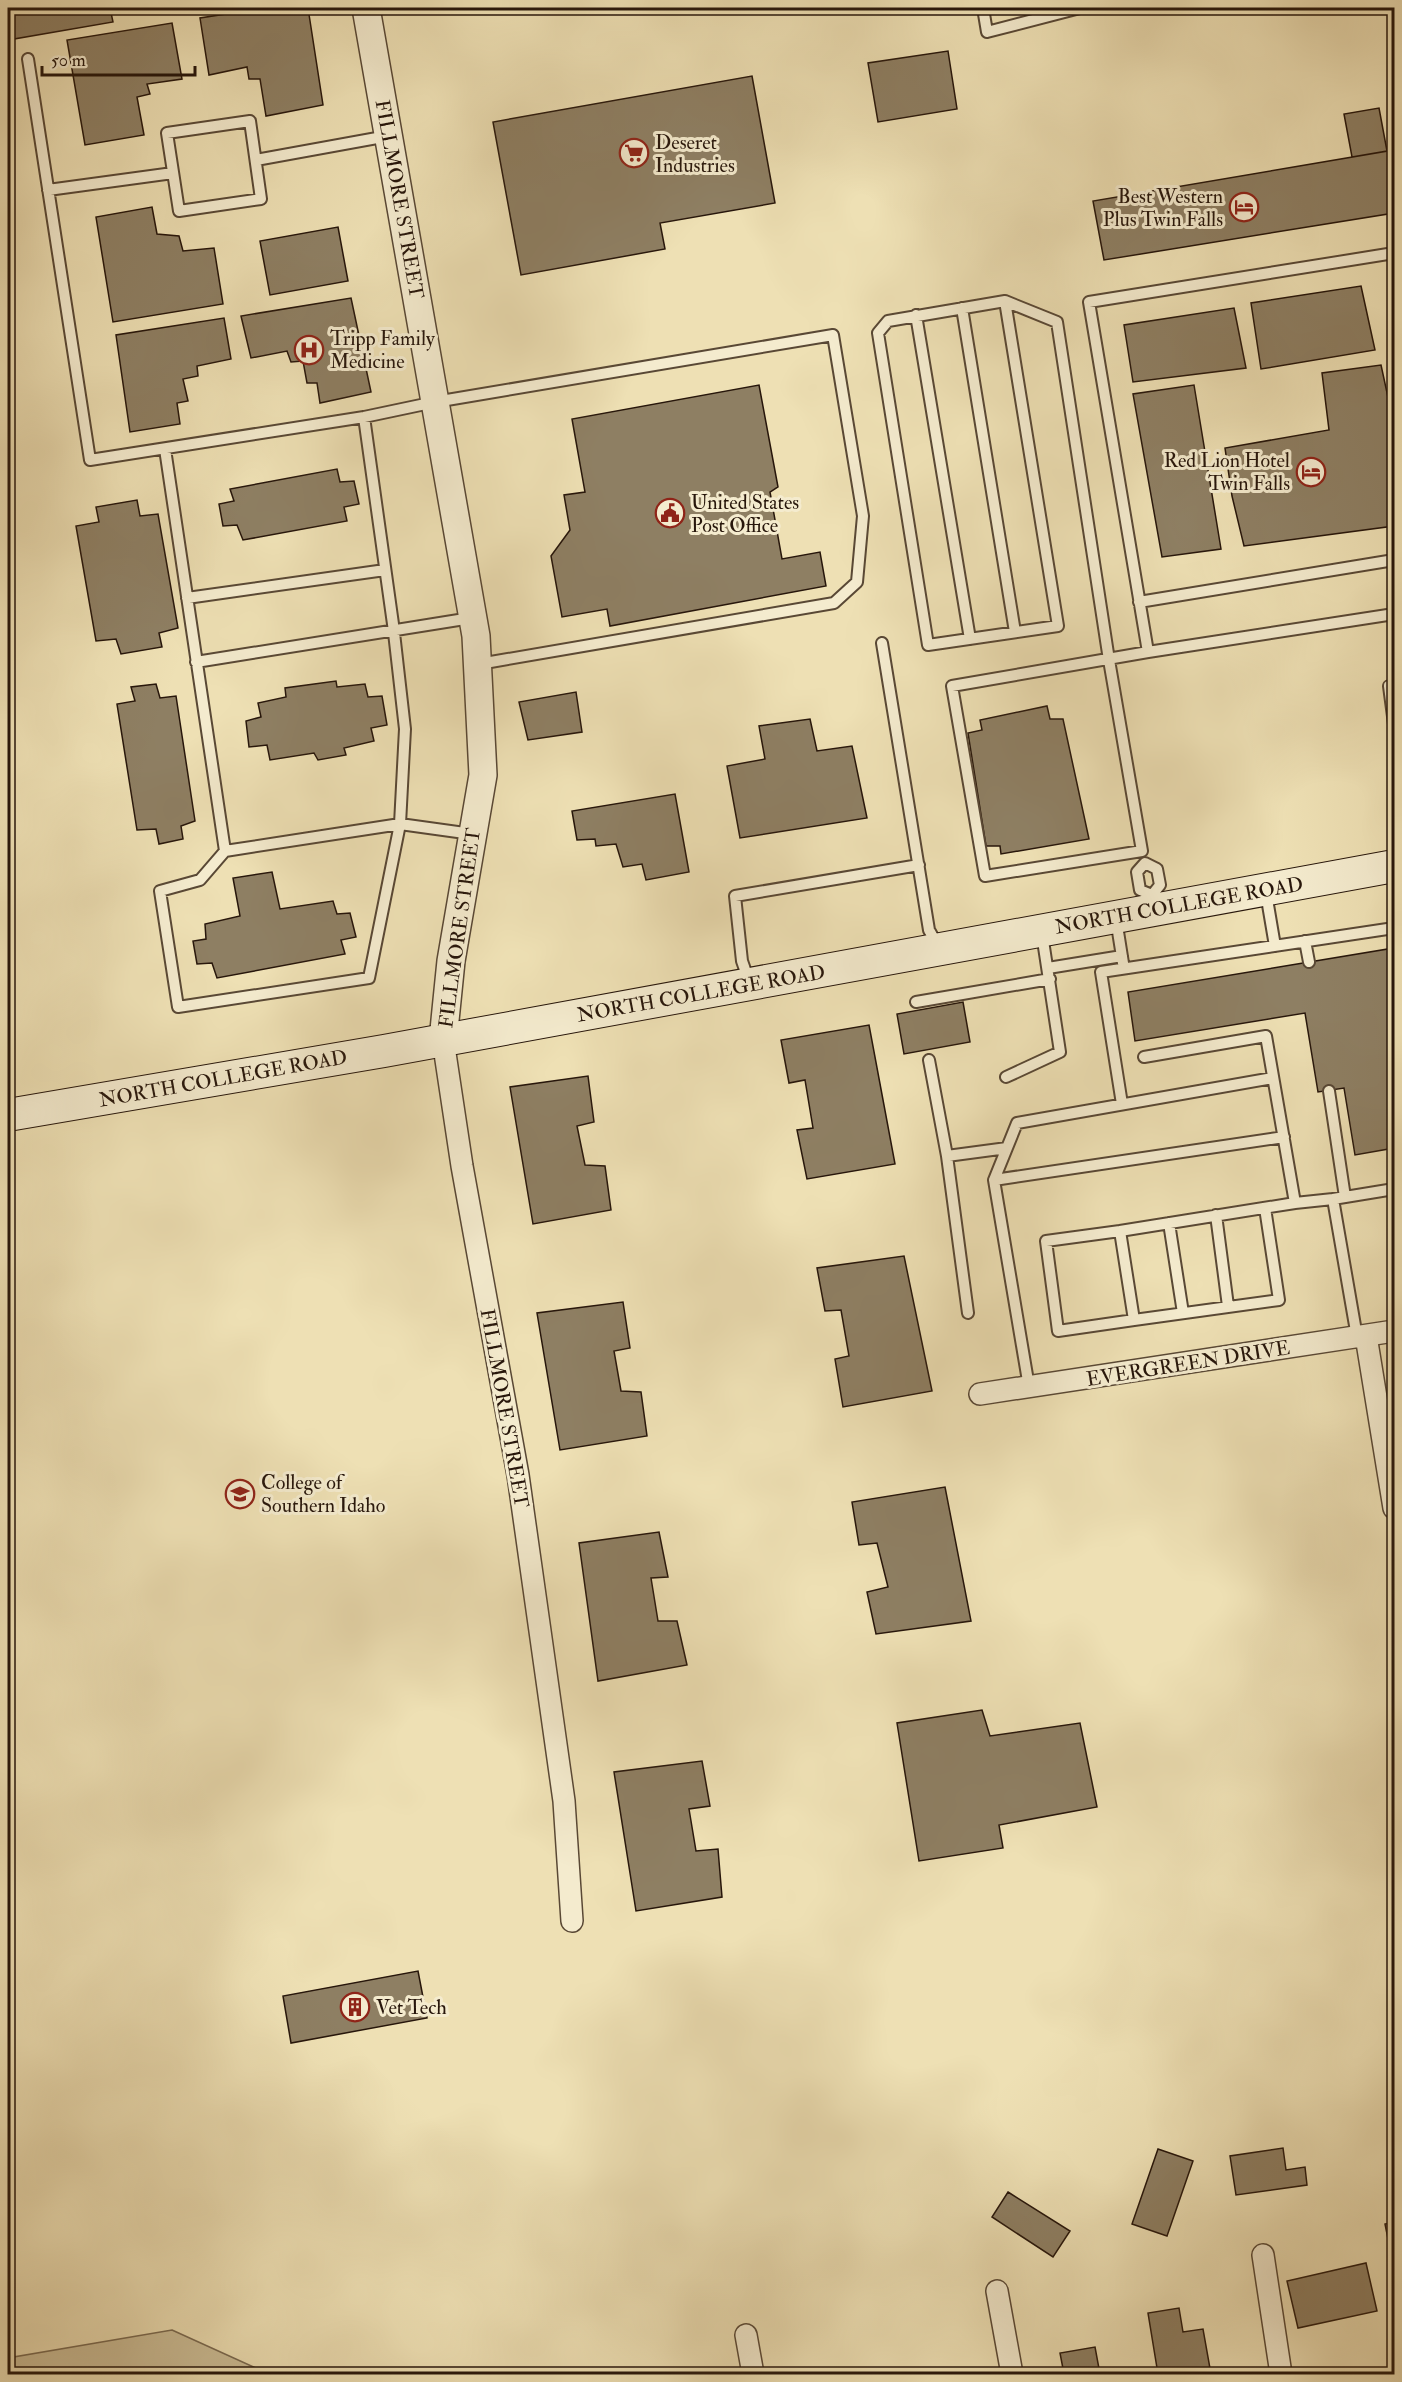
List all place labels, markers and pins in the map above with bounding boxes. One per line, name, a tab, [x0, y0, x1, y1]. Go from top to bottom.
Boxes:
place label: Deseret Industries	[655, 130, 735, 178]
supermarket icon: Deseret Industries	[618, 137, 650, 169]
place label: Best Western Plus Twin Falls	[1103, 184, 1223, 232]
hotel icon: Best Western Plus Twin Falls	[1228, 191, 1260, 223]
place label: Tripp Family Medicine	[330, 326, 436, 374]
hospital icon: Tripp Family Medicine	[293, 334, 325, 366]
place label: Red Lion Hotel Twin Falls	[1164, 448, 1290, 496]
hotel icon: Red Lion Hotel Twin Falls	[1295, 456, 1327, 488]
place label: United States Post Office	[691, 490, 799, 538]
public building icon: United States Post Office	[654, 497, 686, 529]
place label: College of Southern Idaho	[261, 1470, 385, 1518]
school or university icon: College of Southern Idaho	[224, 1478, 256, 1510]
building icon: Vet Tech	[339, 1991, 371, 2023]
place label: Vet Tech	[376, 1995, 447, 2020]

